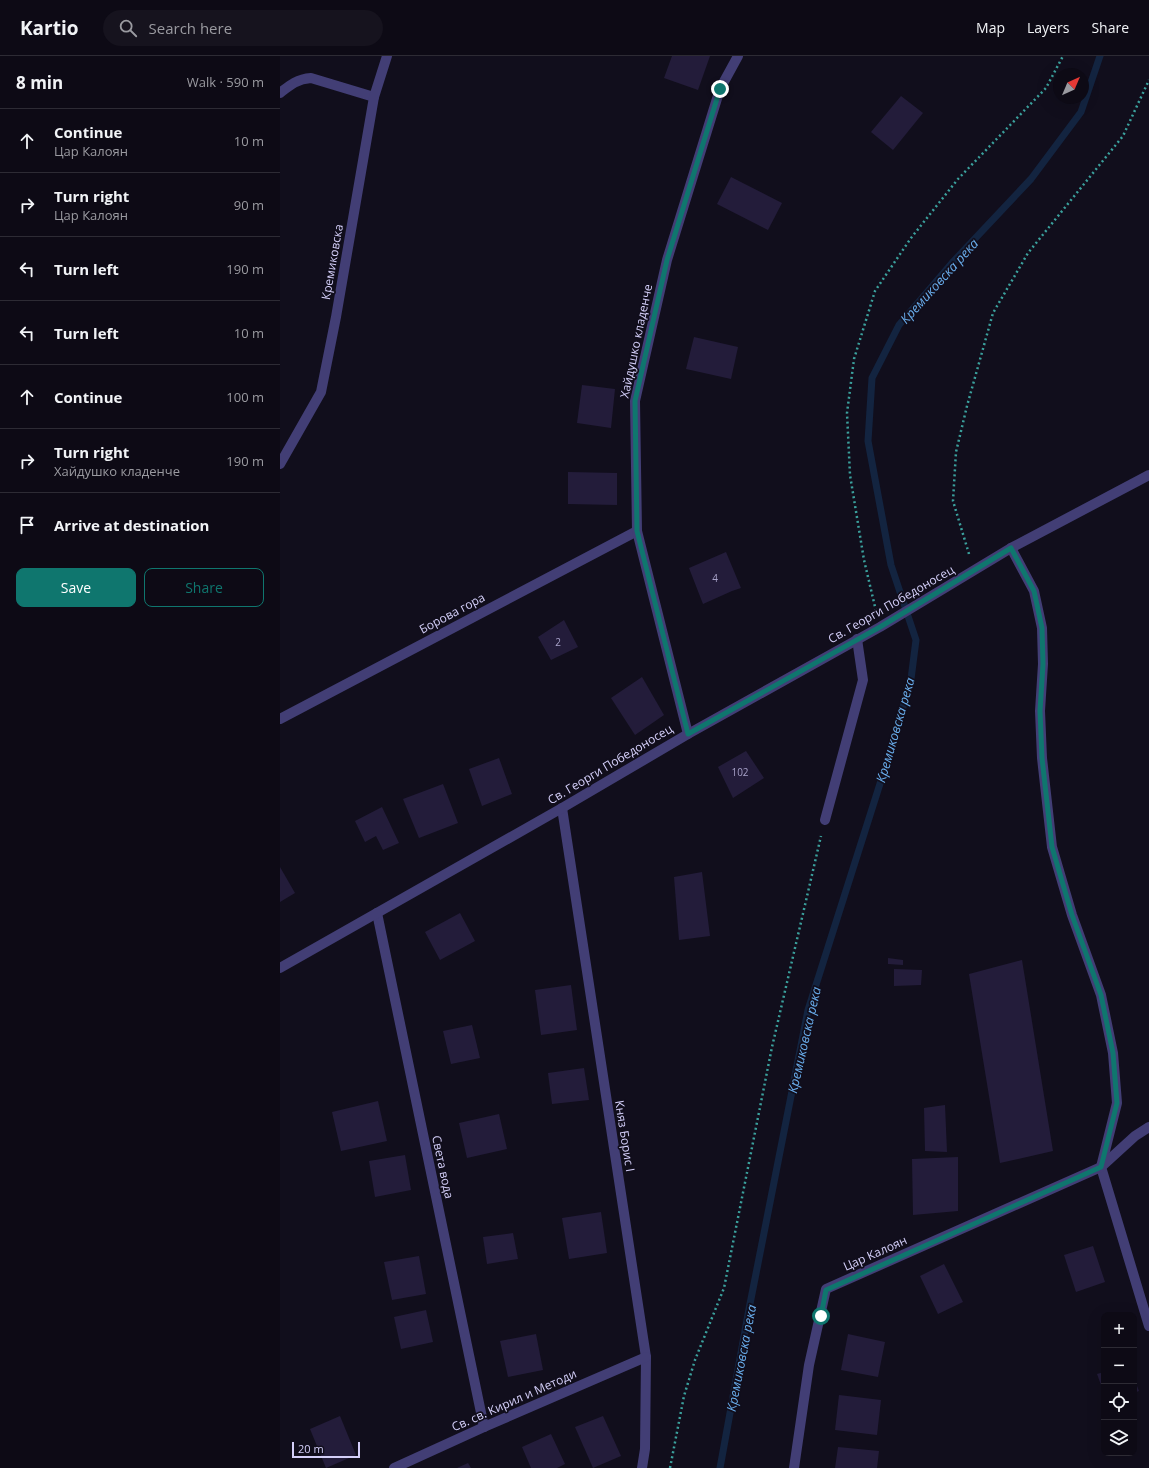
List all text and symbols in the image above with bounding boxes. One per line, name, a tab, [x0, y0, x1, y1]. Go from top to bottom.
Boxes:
search box	[103, 10, 383, 46]
text: Kartio	[20, 15, 79, 41]
icon: search	[117, 17, 139, 39]
text: Search here	[149, 18, 232, 38]
text: Map	[976, 18, 1005, 37]
text: Layers	[1027, 18, 1069, 37]
text: Share	[1091, 18, 1129, 37]
north arrow	[1053, 68, 1089, 104]
text: 8 min	[16, 71, 63, 94]
text: Walk · 590 m	[187, 73, 264, 91]
route end	[711, 80, 729, 98]
text: Continue	[54, 122, 122, 142]
icon: ahead	[16, 130, 38, 152]
text: 10 m	[234, 132, 264, 150]
text: Цар Калоян	[54, 142, 128, 160]
text: Turn right	[54, 186, 129, 206]
icon: right	[16, 194, 38, 216]
text: 90 m	[234, 196, 264, 214]
text: Цар Калоян	[54, 206, 128, 224]
street label: Кремиковска	[317, 223, 347, 301]
water label: Кремиковска река	[896, 234, 982, 327]
icon: left	[16, 258, 38, 280]
text: Turn left	[54, 259, 119, 279]
text: 190 m	[226, 260, 264, 278]
street label: Хайдушко кладенче	[616, 282, 656, 400]
icon: left	[16, 322, 38, 344]
text: Turn left	[54, 323, 119, 343]
text: 10 m	[234, 324, 264, 342]
icon: ahead	[16, 386, 38, 408]
text: Continue	[54, 387, 122, 407]
text: 100 m	[226, 388, 264, 406]
text: Turn right	[54, 442, 129, 462]
icon: right	[16, 450, 38, 472]
text: 190 m	[226, 452, 264, 470]
text: Хайдушко кладенче	[54, 462, 180, 480]
icon: arrive	[16, 514, 38, 536]
text: Arrive at destination	[54, 515, 209, 535]
street label: Св. Георги Победоносец	[825, 561, 958, 647]
button: Save	[16, 568, 136, 607]
button: Share	[144, 568, 264, 607]
house number: 4	[712, 571, 718, 585]
street label: Борова гора	[416, 589, 488, 637]
house number: 2	[555, 635, 561, 649]
water label: Кремиковска река	[871, 675, 919, 785]
street label: Св. Георги Победоносец	[544, 720, 676, 808]
house number: 102	[731, 765, 749, 779]
water label: Кремиковска река	[783, 984, 825, 1095]
street label: Княз Борис I	[611, 1099, 639, 1173]
street label: Света вода	[428, 1134, 458, 1200]
street label: Цар Калоян	[840, 1231, 910, 1275]
water label: Кремиковска река	[722, 1302, 760, 1413]
route start	[812, 1307, 830, 1325]
map controls	[1101, 1312, 1137, 1456]
button: +	[1101, 1312, 1137, 1348]
button: −	[1101, 1348, 1137, 1384]
street label: Св. св. Кирил и Методи	[449, 1365, 579, 1435]
button: locate	[1101, 1384, 1137, 1420]
button: layers	[1101, 1420, 1137, 1456]
scale bar	[292, 1440, 360, 1459]
text: 20 m	[298, 1441, 324, 1456]

